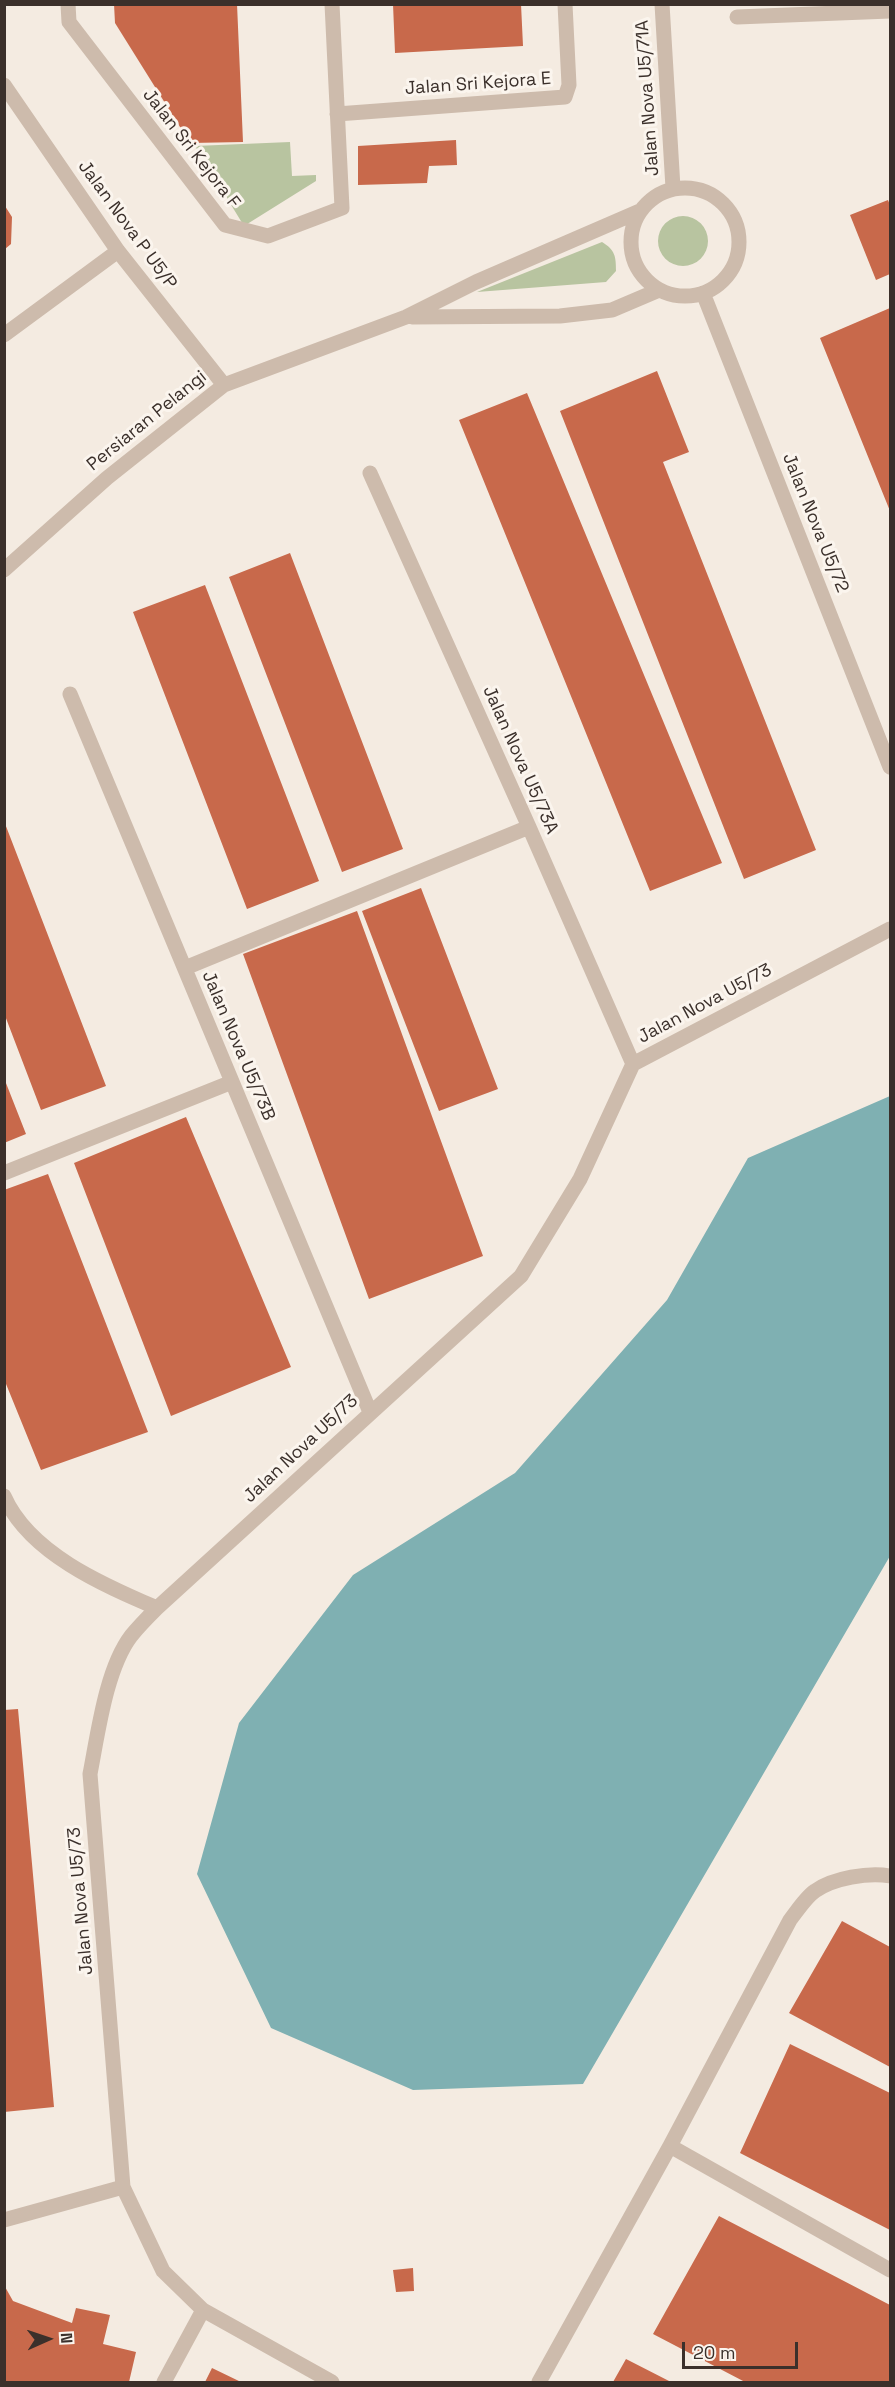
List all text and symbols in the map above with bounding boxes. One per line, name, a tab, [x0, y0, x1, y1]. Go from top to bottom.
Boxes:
street label: Jalan Nova U5/71A	[632, 19, 664, 177]
street label: Jalan Sri Kejora E	[404, 68, 552, 100]
street label: Jalan Sri Kejora F	[138, 85, 244, 213]
street label: Jalan Nova P U5/P	[73, 156, 181, 294]
street label: Persiaran Pelangi	[83, 366, 211, 476]
street label: Jalan Nova U5/72	[777, 450, 853, 596]
street label: Jalan Nova U5/73A	[478, 683, 562, 837]
street label: Jalan Nova U5/73	[634, 960, 776, 1048]
street label: Jalan Nova U5/73B	[197, 968, 279, 1124]
street label: Jalan Nova U5/73	[239, 1390, 363, 1508]
street label: Jalan Nova U5/73	[64, 1826, 98, 1976]
north arrow	[18, 2309, 78, 2369]
scale bar	[685, 2330, 800, 2368]
text: N	[56, 2332, 77, 2344]
text: 20 m	[693, 2341, 736, 2364]

